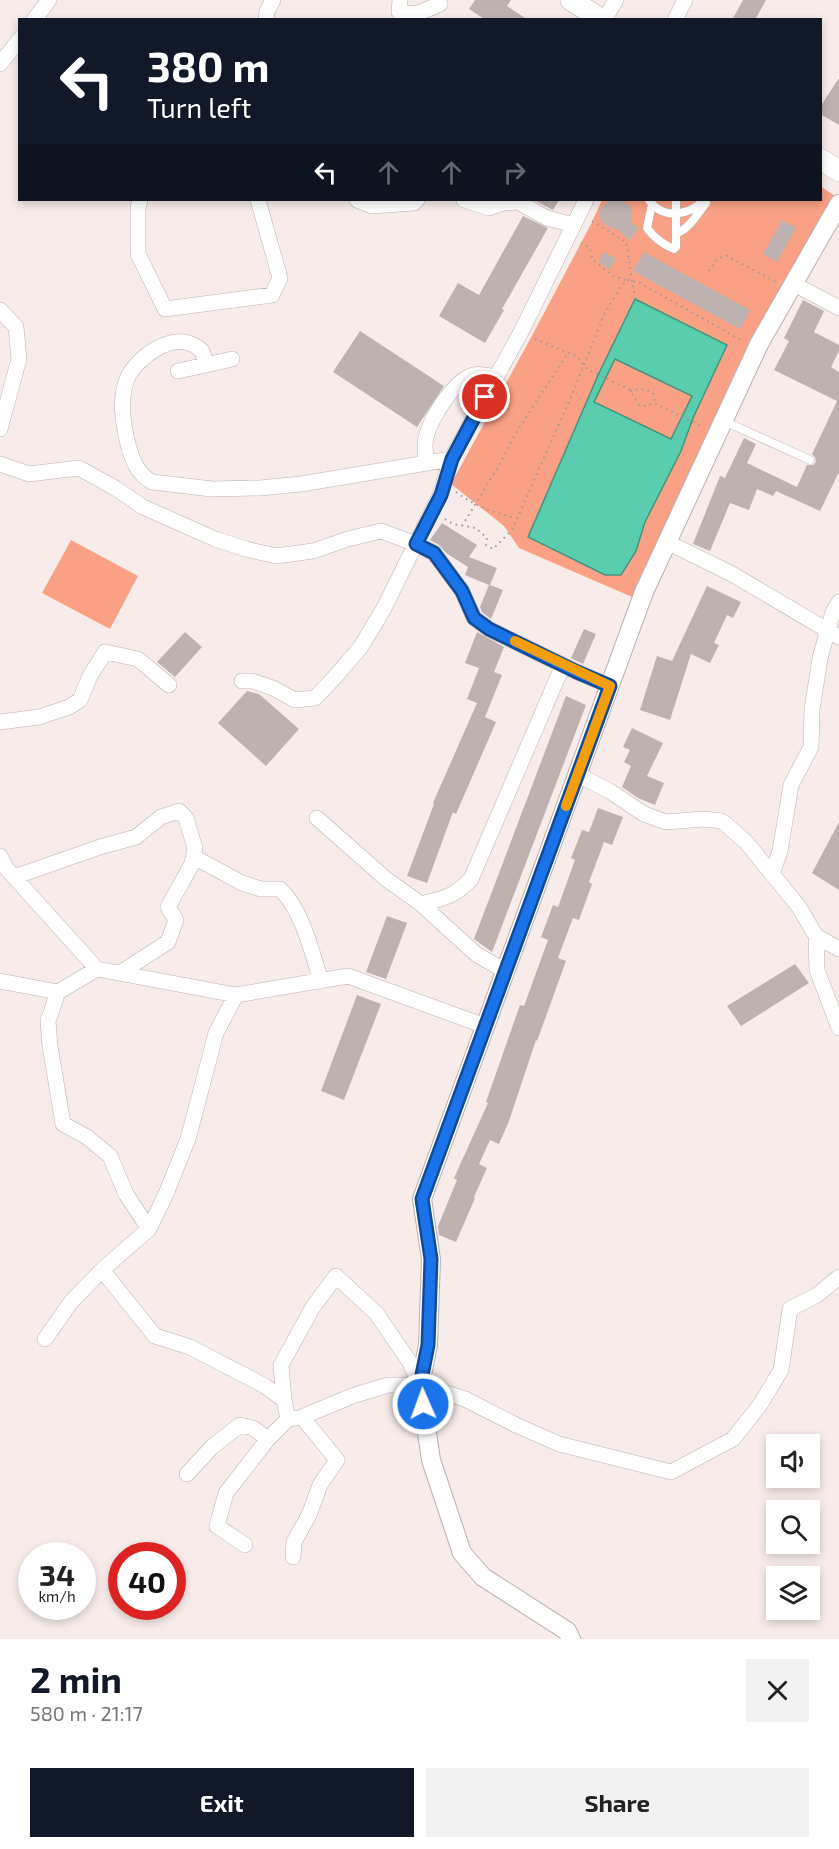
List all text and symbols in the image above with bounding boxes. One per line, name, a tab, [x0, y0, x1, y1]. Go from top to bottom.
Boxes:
text: 380 m	[147, 40, 270, 90]
icon: left	[48, 42, 126, 120]
text: Turn left	[147, 91, 251, 123]
icon: left	[309, 156, 342, 189]
icon: ahead	[372, 156, 405, 189]
icon: ahead	[435, 156, 468, 189]
icon: right	[498, 156, 531, 189]
pin	[459, 371, 510, 422]
icon: arrive	[468, 380, 501, 413]
position arrow	[391, 1372, 455, 1436]
map controls	[766, 1434, 820, 1620]
button: sound	[766, 1434, 820, 1488]
button: search	[766, 1500, 820, 1554]
speed limit sign: 40	[108, 1542, 186, 1620]
text: 34	[39, 1556, 75, 1592]
button: layers	[766, 1566, 820, 1620]
text: km/h	[38, 1587, 76, 1605]
text: 2 min	[30, 1657, 122, 1700]
button: close	[746, 1659, 809, 1722]
text: 580 m · 21:17	[30, 1701, 143, 1725]
button: Exit	[30, 1768, 414, 1837]
button: Share	[426, 1768, 809, 1837]

